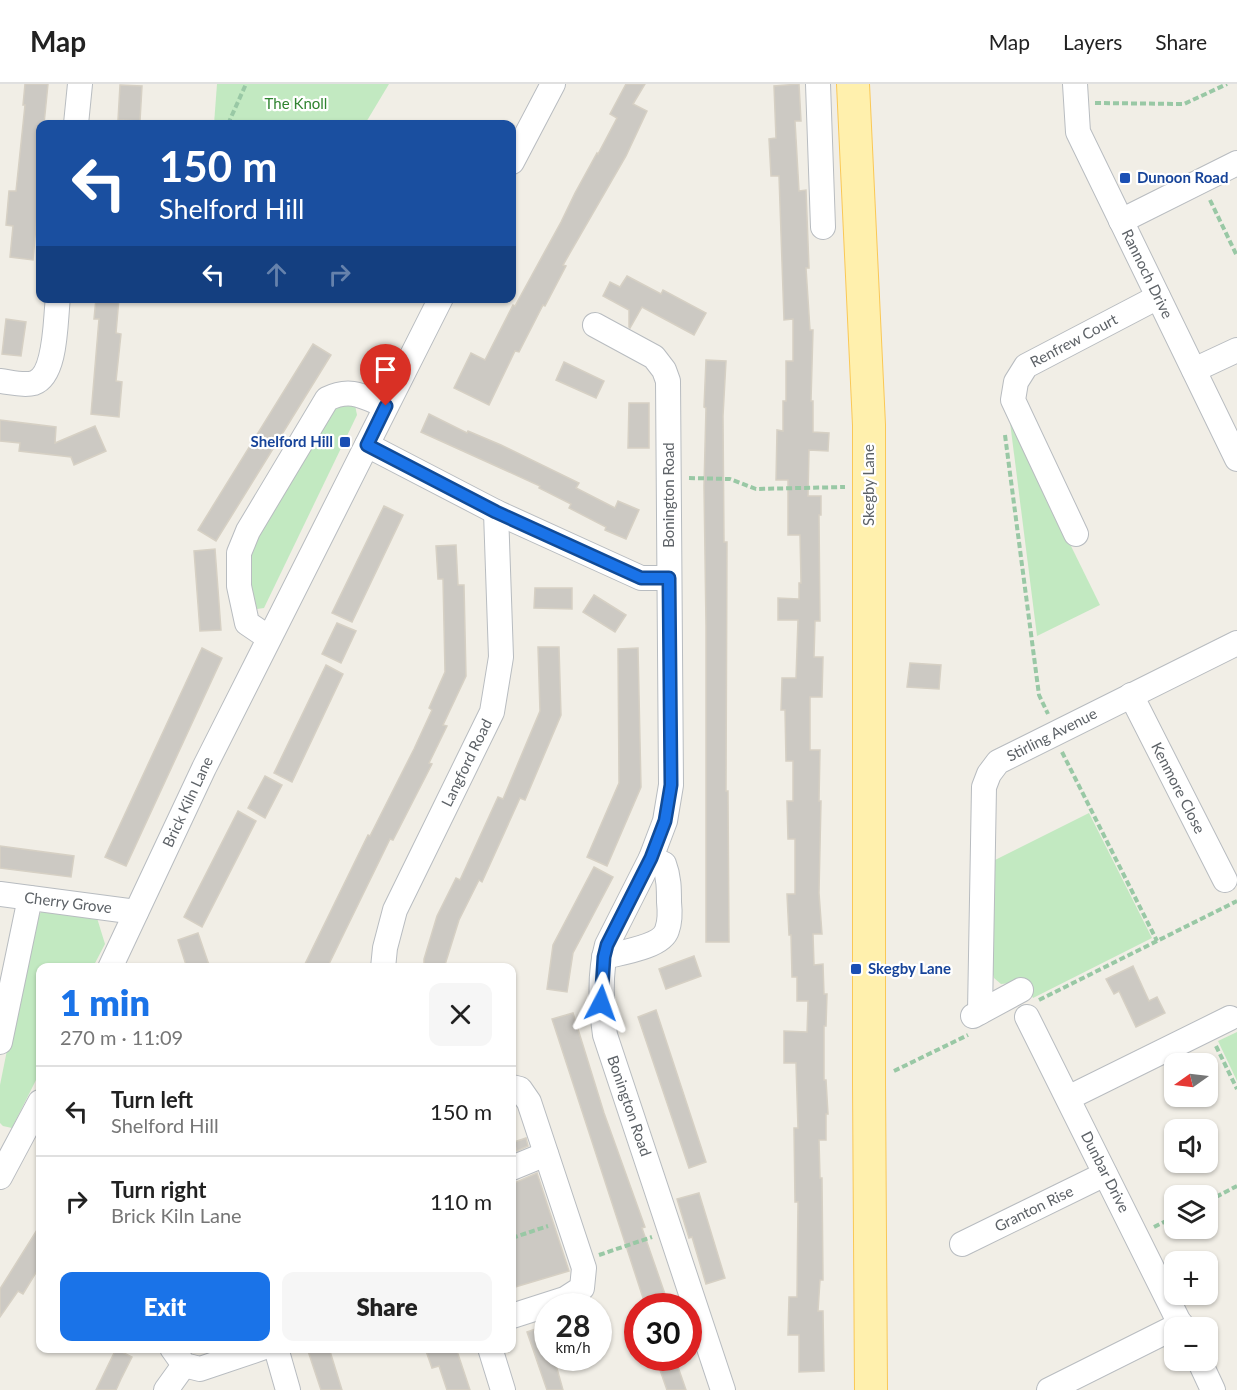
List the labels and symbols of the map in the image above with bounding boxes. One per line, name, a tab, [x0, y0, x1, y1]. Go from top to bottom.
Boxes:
park label: The Knoll	[265, 94, 327, 112]
place label: Dunoon Road	[1137, 168, 1228, 186]
marker: Dunoon Road	[1118, 171, 1132, 185]
street label: Rannoch Drive	[1119, 226, 1177, 321]
street label: Renfrew Court	[1027, 309, 1121, 371]
pin	[360, 344, 411, 406]
place label: Shelford Hill	[251, 432, 333, 450]
marker: Shelford Hill	[338, 435, 352, 449]
street label: Bonington Road	[659, 442, 677, 548]
street label: Skegby Lane	[859, 444, 877, 526]
street label: Stirling Avenue	[1003, 704, 1100, 765]
street label: Langford Road	[437, 716, 495, 809]
street label: Kenmore Close	[1148, 739, 1210, 836]
street label: Brick Kiln Lane	[158, 753, 216, 850]
street label: Cherry Grove	[23, 888, 113, 916]
place label: Skegby Lane	[868, 959, 951, 977]
marker: Skegby Lane	[849, 962, 863, 976]
position arrow	[569, 971, 633, 1035]
street label: Bonington Road	[604, 1053, 656, 1159]
north arrow	[1164, 1053, 1218, 1107]
street label: Dunbar Drive	[1078, 1128, 1134, 1215]
street label: Granton Rise	[991, 1181, 1076, 1235]
speed limit sign: 30	[624, 1293, 702, 1371]

